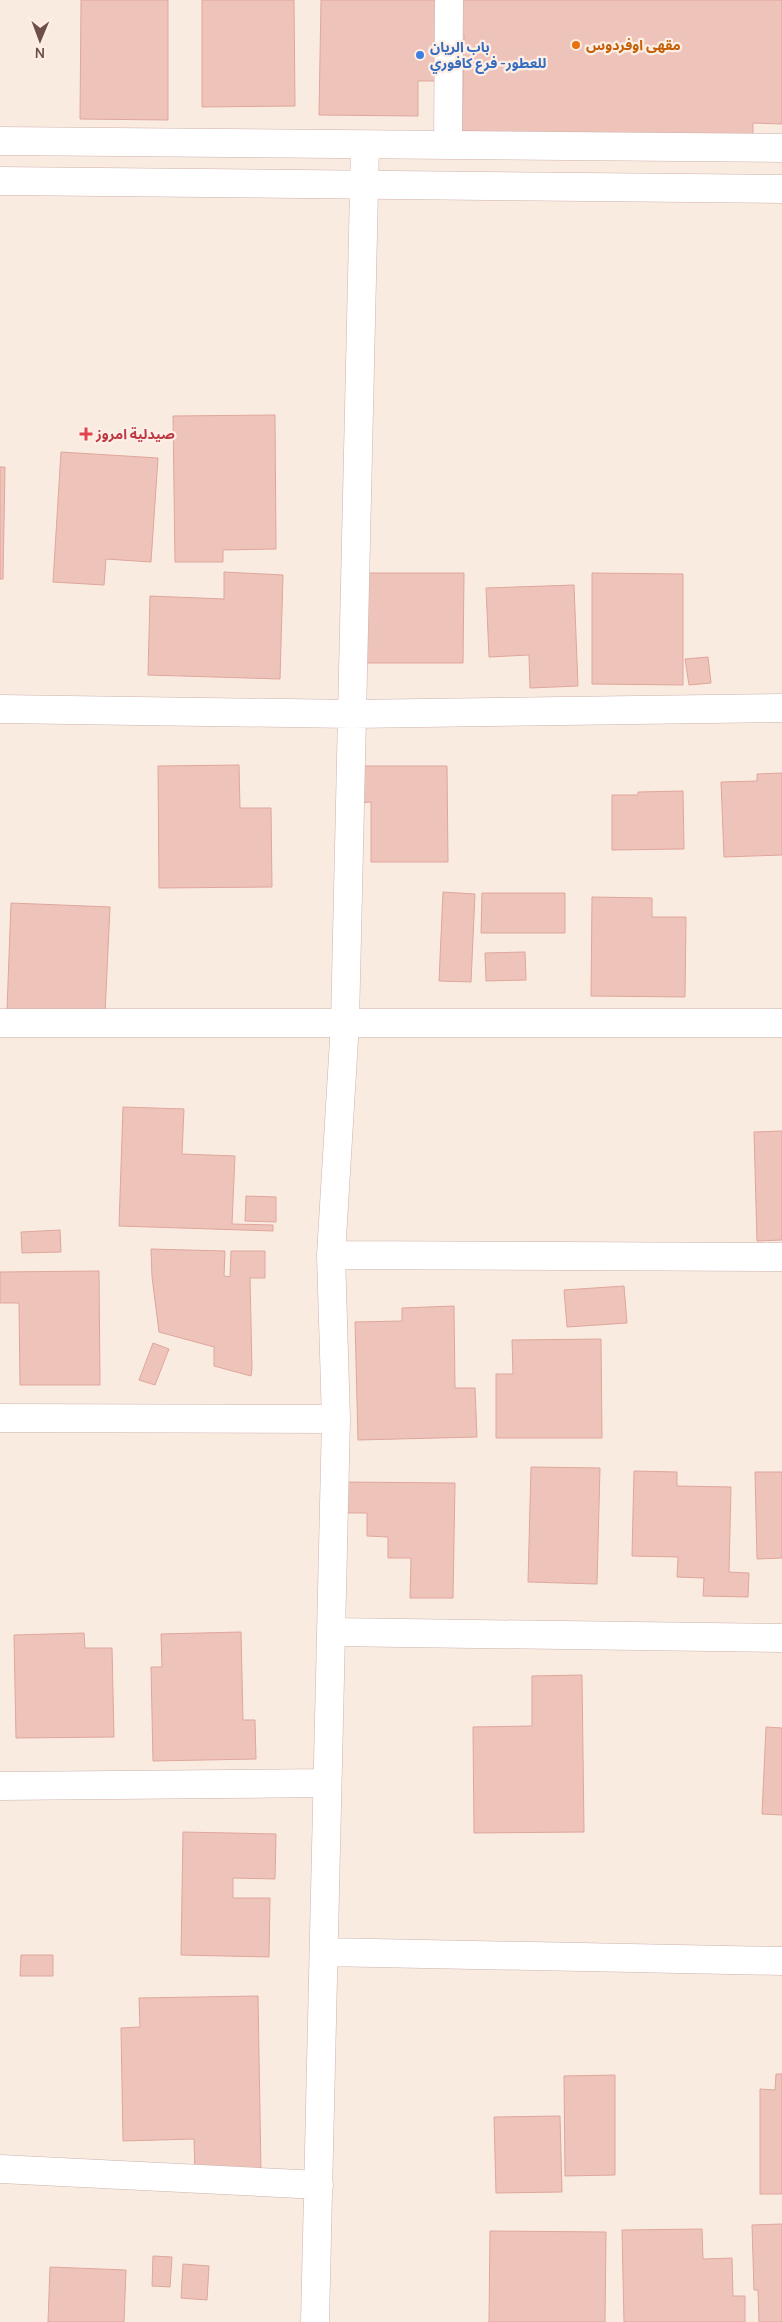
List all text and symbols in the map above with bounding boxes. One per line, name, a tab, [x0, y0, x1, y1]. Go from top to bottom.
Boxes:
north arrow	[15, 15, 65, 65]
place label: مقهى اوفردوس	[586, 35, 681, 54]
place label: باب الريان للعطور- فرع كافوري	[430, 37, 546, 74]
marker: مقهى اوفردوس	[570, 39, 582, 51]
text: N	[35, 44, 45, 63]
marker: باب الريان للعطور- فرع كافوري	[414, 49, 426, 61]
place label: صيدلية امروز	[95, 424, 175, 443]
marker: صيدلية امروز	[80, 428, 92, 440]

